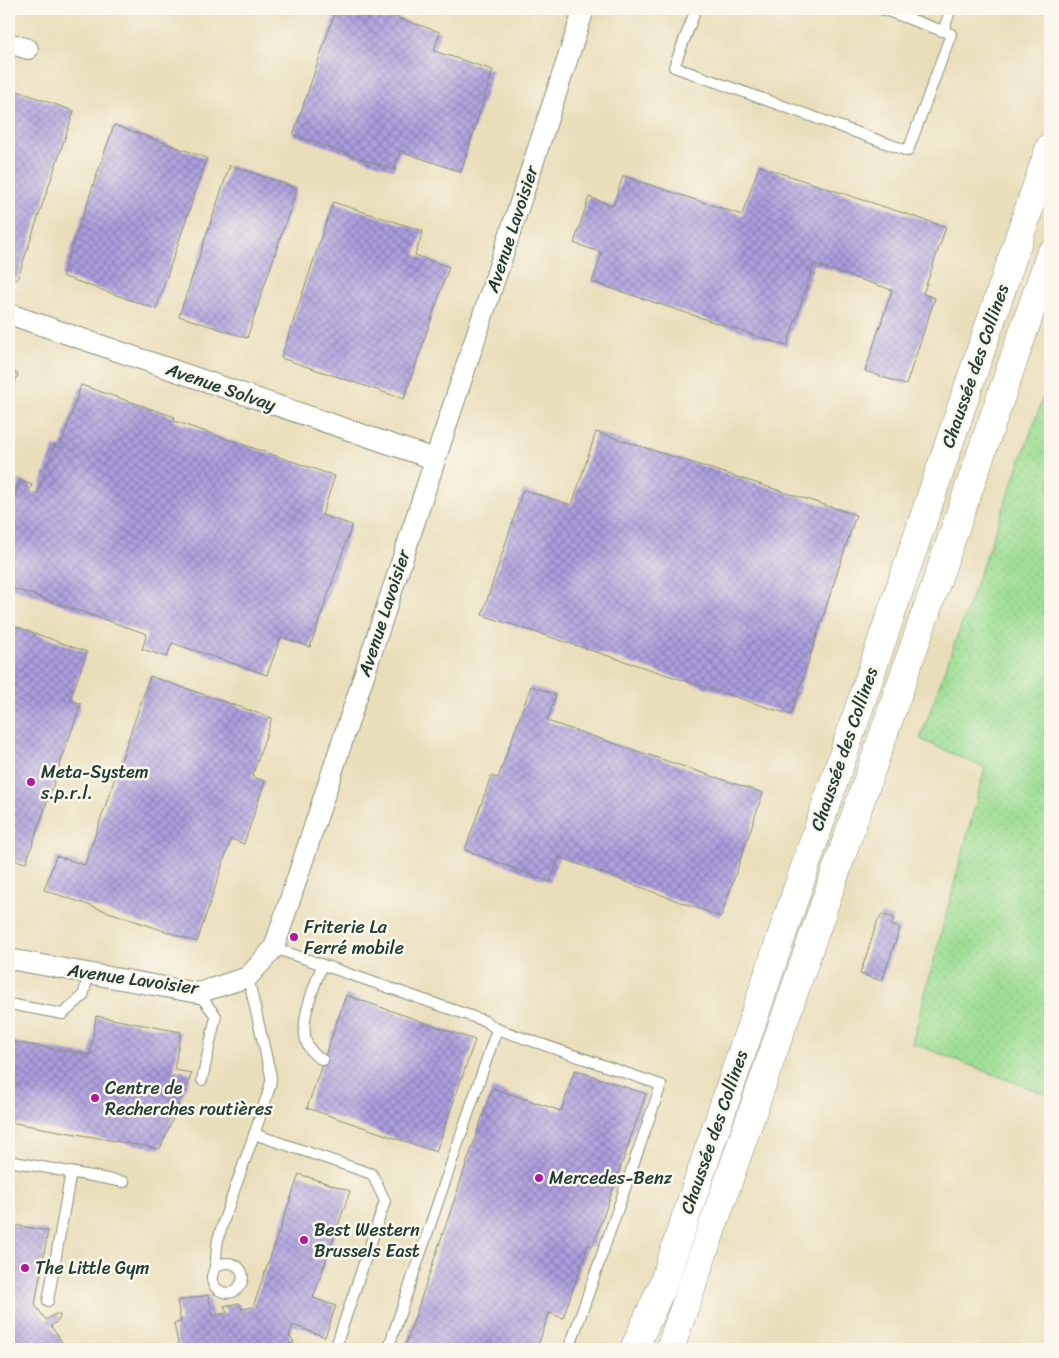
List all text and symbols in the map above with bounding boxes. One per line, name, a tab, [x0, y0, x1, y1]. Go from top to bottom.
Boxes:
street label: Avenue Lavoisier	[476, 160, 548, 298]
street label: Chaussée des Collines	[932, 279, 1018, 452]
street label: Avenue Solvay	[161, 353, 281, 421]
street label: Avenue Lavoisier	[348, 544, 420, 682]
street label: Chaussée des Collines	[801, 662, 887, 835]
place label: Meta-System s.p.r.l.	[40, 756, 149, 809]
marker: Meta-System s.p.r.l.	[25, 776, 37, 788]
place label: Friterie La Ferré mobile	[304, 911, 404, 964]
marker: Friterie La Ferré mobile	[288, 931, 300, 943]
street label: Avenue Lavoisier	[64, 954, 202, 1004]
street label: Chaussée des Collines	[671, 1045, 757, 1218]
place label: Centre de Recherches routières	[105, 1072, 273, 1125]
marker: Centre de Recherches routières	[89, 1092, 101, 1104]
place label: Mercedes-Benz	[549, 1162, 673, 1194]
marker: Mercedes-Benz	[533, 1172, 545, 1184]
place label: Best Western Brussels East	[314, 1214, 420, 1267]
marker: Best Western Brussels East	[298, 1234, 310, 1246]
place label: The Little Gym	[35, 1252, 149, 1284]
marker: The Little Gym	[19, 1262, 31, 1274]

